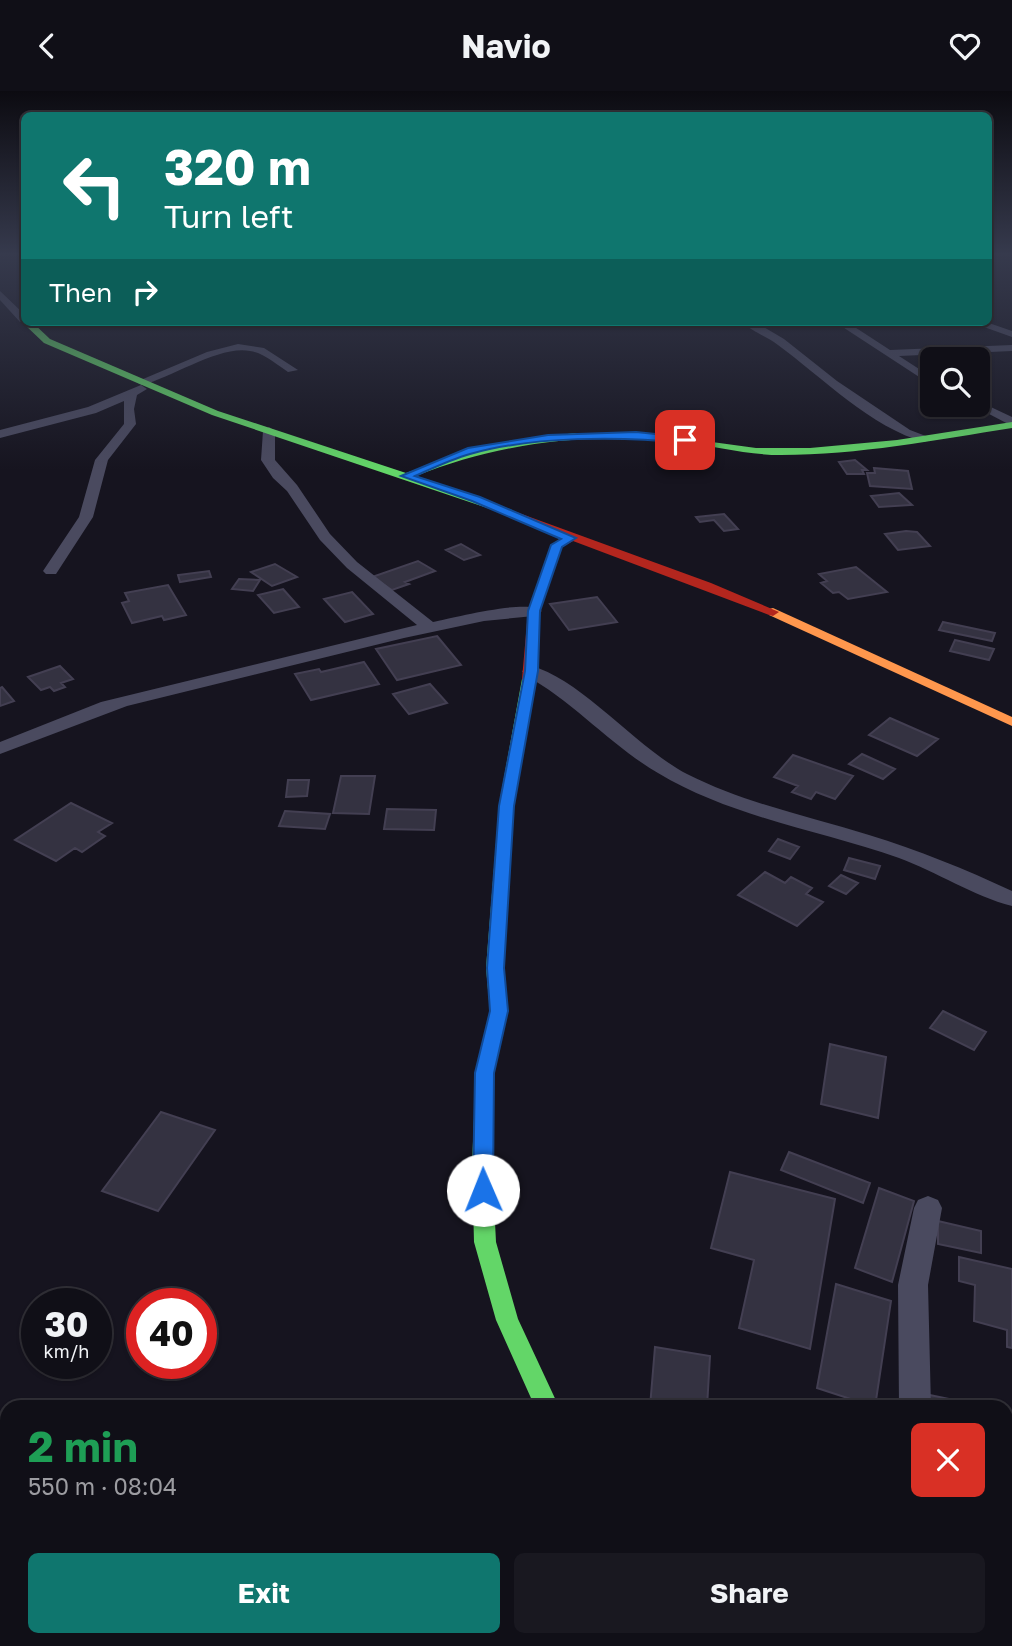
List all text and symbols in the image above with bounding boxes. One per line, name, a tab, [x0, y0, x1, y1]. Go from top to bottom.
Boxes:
icon: back	[28, 27, 66, 65]
text: Navio	[461, 27, 551, 65]
icon: heart	[946, 27, 984, 65]
text: 320 m	[164, 137, 311, 196]
icon: left	[49, 140, 140, 231]
text: Turn left	[164, 197, 293, 235]
icon: right	[126, 273, 164, 311]
text: Then	[49, 277, 112, 308]
map controls	[920, 347, 990, 417]
button: search	[920, 347, 990, 417]
pin	[655, 410, 715, 470]
icon: arrive	[666, 421, 704, 459]
position arrow	[446, 1153, 520, 1227]
speed limit sign: 40	[126, 1288, 217, 1379]
text: 30	[44, 1303, 89, 1345]
text: km/h	[44, 1340, 89, 1362]
text: 2 min	[28, 1421, 138, 1471]
button: close	[911, 1423, 985, 1497]
text: 550 m · 08:04	[28, 1472, 177, 1500]
button: Exit	[28, 1553, 500, 1633]
button: Share	[514, 1553, 985, 1633]

